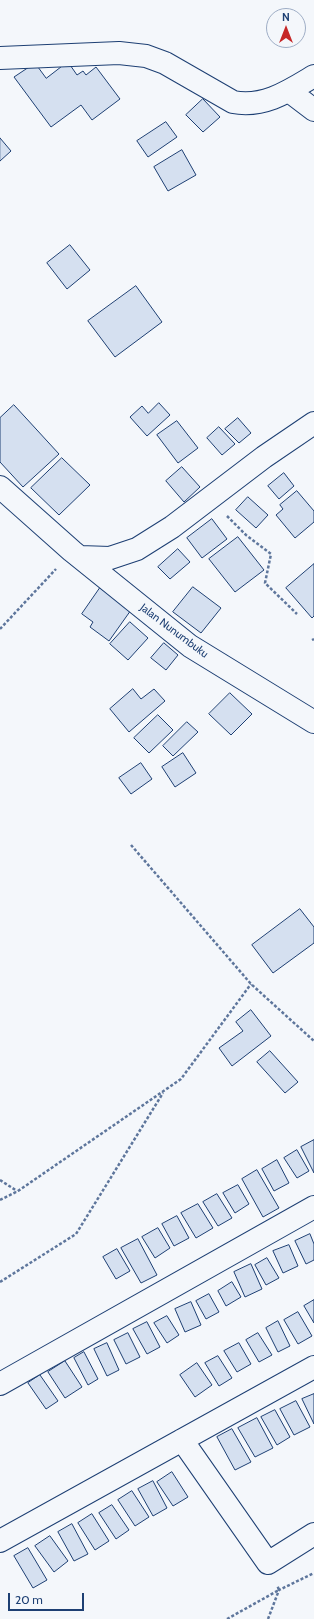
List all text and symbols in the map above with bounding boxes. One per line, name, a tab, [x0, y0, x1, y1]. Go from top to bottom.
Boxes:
north arrow	[266, 8, 306, 48]
text: N	[282, 10, 290, 24]
street label: Jalan Nunumbuku	[137, 601, 211, 661]
scale bar	[10, 1585, 86, 1611]
text: 20 m	[15, 1592, 43, 1607]

